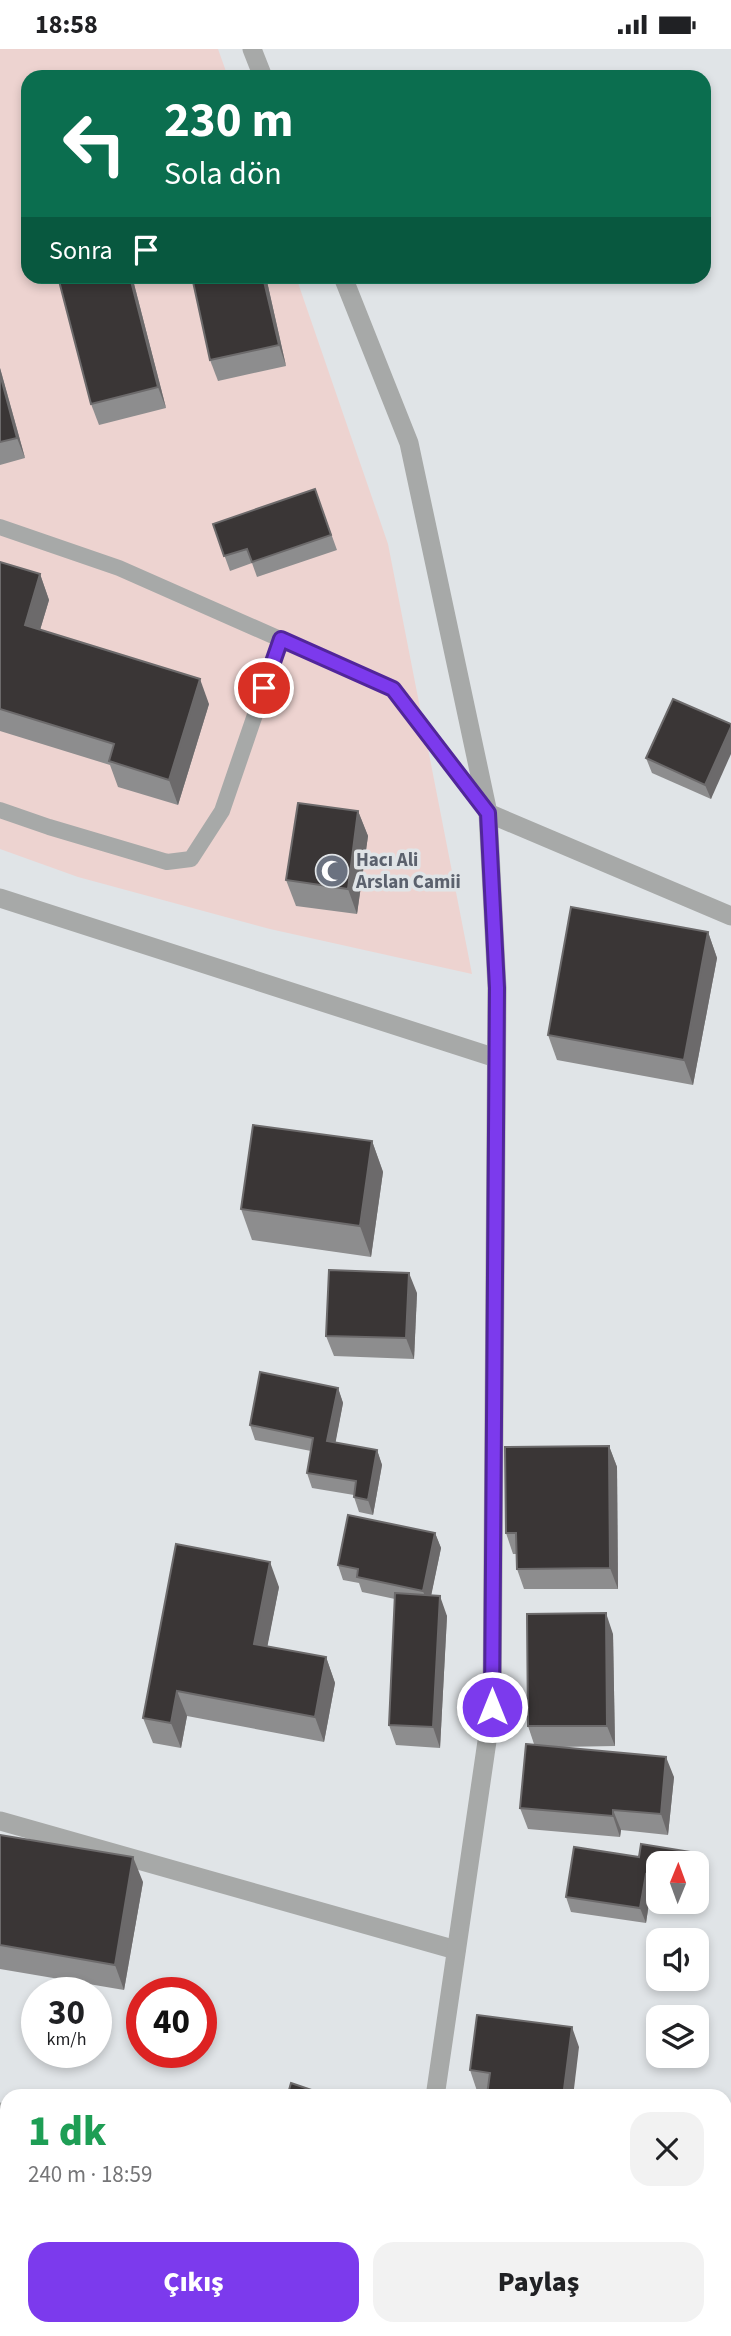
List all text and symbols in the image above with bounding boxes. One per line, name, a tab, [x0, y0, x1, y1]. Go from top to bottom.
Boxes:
text: 18:58	[35, 6, 98, 43]
text: 230 m	[164, 86, 293, 156]
icon: left	[49, 98, 140, 189]
text: Sola dön	[164, 151, 282, 197]
icon: arrive	[127, 231, 165, 269]
text: Sonra	[49, 232, 113, 269]
pin	[234, 658, 294, 718]
icon: arrive	[245, 669, 283, 707]
place label: Hacı Ali Arslan Camii	[355, 847, 461, 896]
mosque icon: Hacı Ali Arslan Camii	[313, 852, 351, 890]
position arrow	[455, 1670, 529, 1744]
north arrow	[646, 1851, 709, 1915]
map controls	[646, 1851, 709, 2068]
button: sound	[646, 1928, 709, 1991]
speed limit sign: 40	[126, 1977, 217, 2068]
text: 30	[48, 1988, 85, 2038]
button: layers	[646, 2005, 709, 2068]
text: km/h	[47, 2027, 86, 2052]
text: 1 dk	[28, 2102, 106, 2162]
button: close	[630, 2112, 704, 2186]
text: 240 m · 18:59	[28, 2158, 152, 2191]
button: Çıkış	[28, 2242, 359, 2322]
button: Paylaş	[373, 2242, 704, 2322]

